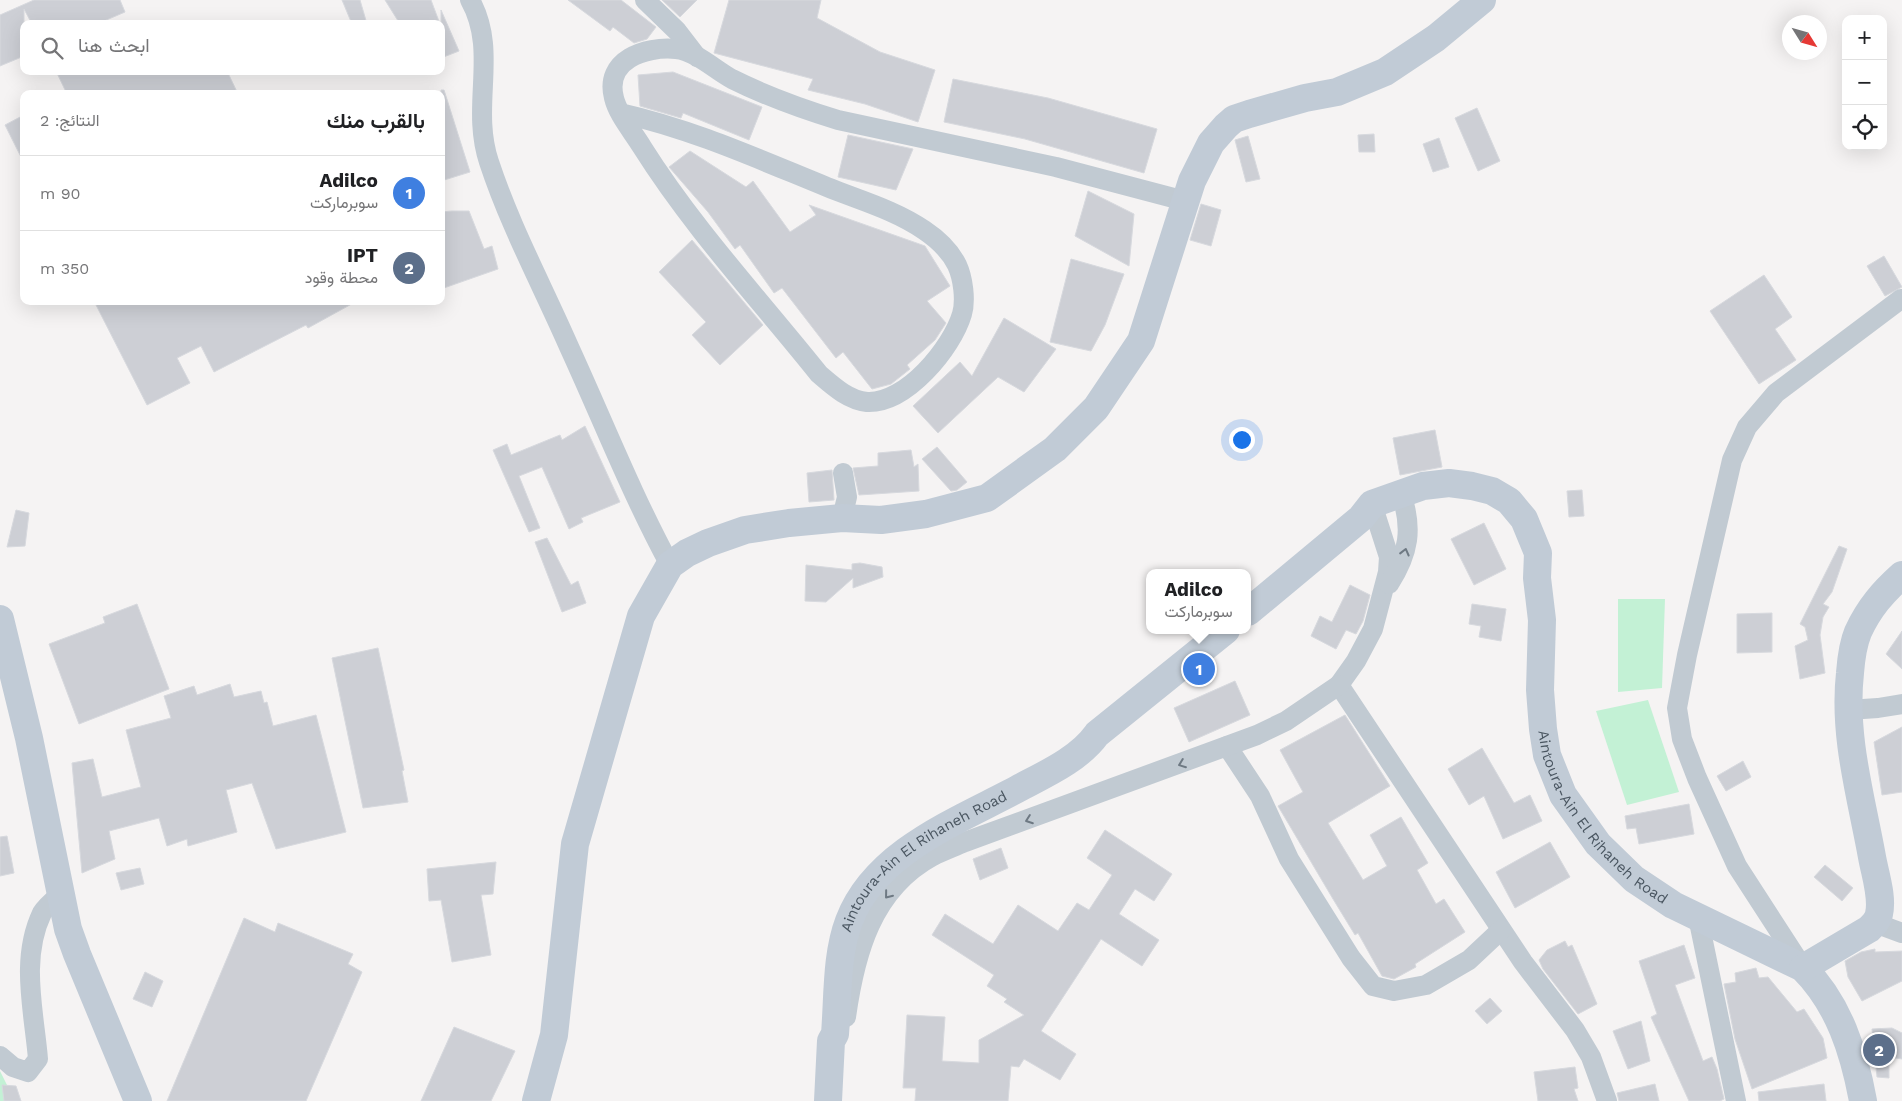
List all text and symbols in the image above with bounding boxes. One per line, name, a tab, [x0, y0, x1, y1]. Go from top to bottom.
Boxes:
north arrow	[1782, 15, 1827, 60]
map controls	[1842, 15, 1887, 150]
button: +	[1842, 15, 1887, 60]
search box	[20, 20, 445, 75]
icon: search	[38, 34, 66, 62]
text: ابحث هنا	[78, 34, 150, 57]
button: −	[1842, 60, 1887, 105]
button: locate	[1842, 105, 1887, 150]
text: بالقرب منك	[327, 108, 425, 133]
text: النتائج: 2	[40, 111, 99, 130]
text: Adilco	[320, 169, 378, 192]
text: 90 m	[40, 184, 81, 203]
text: 1	[406, 184, 412, 203]
text: سوبرماركت	[310, 193, 378, 212]
text: IPT	[347, 244, 378, 267]
text: 350 m	[40, 259, 89, 278]
text: 2	[404, 259, 414, 278]
text: محطة وقود	[305, 268, 378, 287]
your location	[1229, 427, 1255, 453]
one-way arrow	[1399, 547, 1410, 556]
popup	[1146, 569, 1251, 634]
text: Adilco	[1164, 578, 1223, 601]
text: سوبرماركت	[1164, 602, 1233, 621]
pin: 1	[1183, 650, 1215, 688]
street label: Aintoura-Ain El Rihaneh Road	[1534, 729, 1671, 908]
one-way arrow	[1178, 758, 1186, 768]
street label: Aintoura-Ain El Rihaneh Road	[837, 787, 1010, 934]
one-way arrow	[1025, 814, 1034, 824]
one-way arrow	[886, 889, 894, 898]
pin: 2	[1863, 1031, 1895, 1069]

